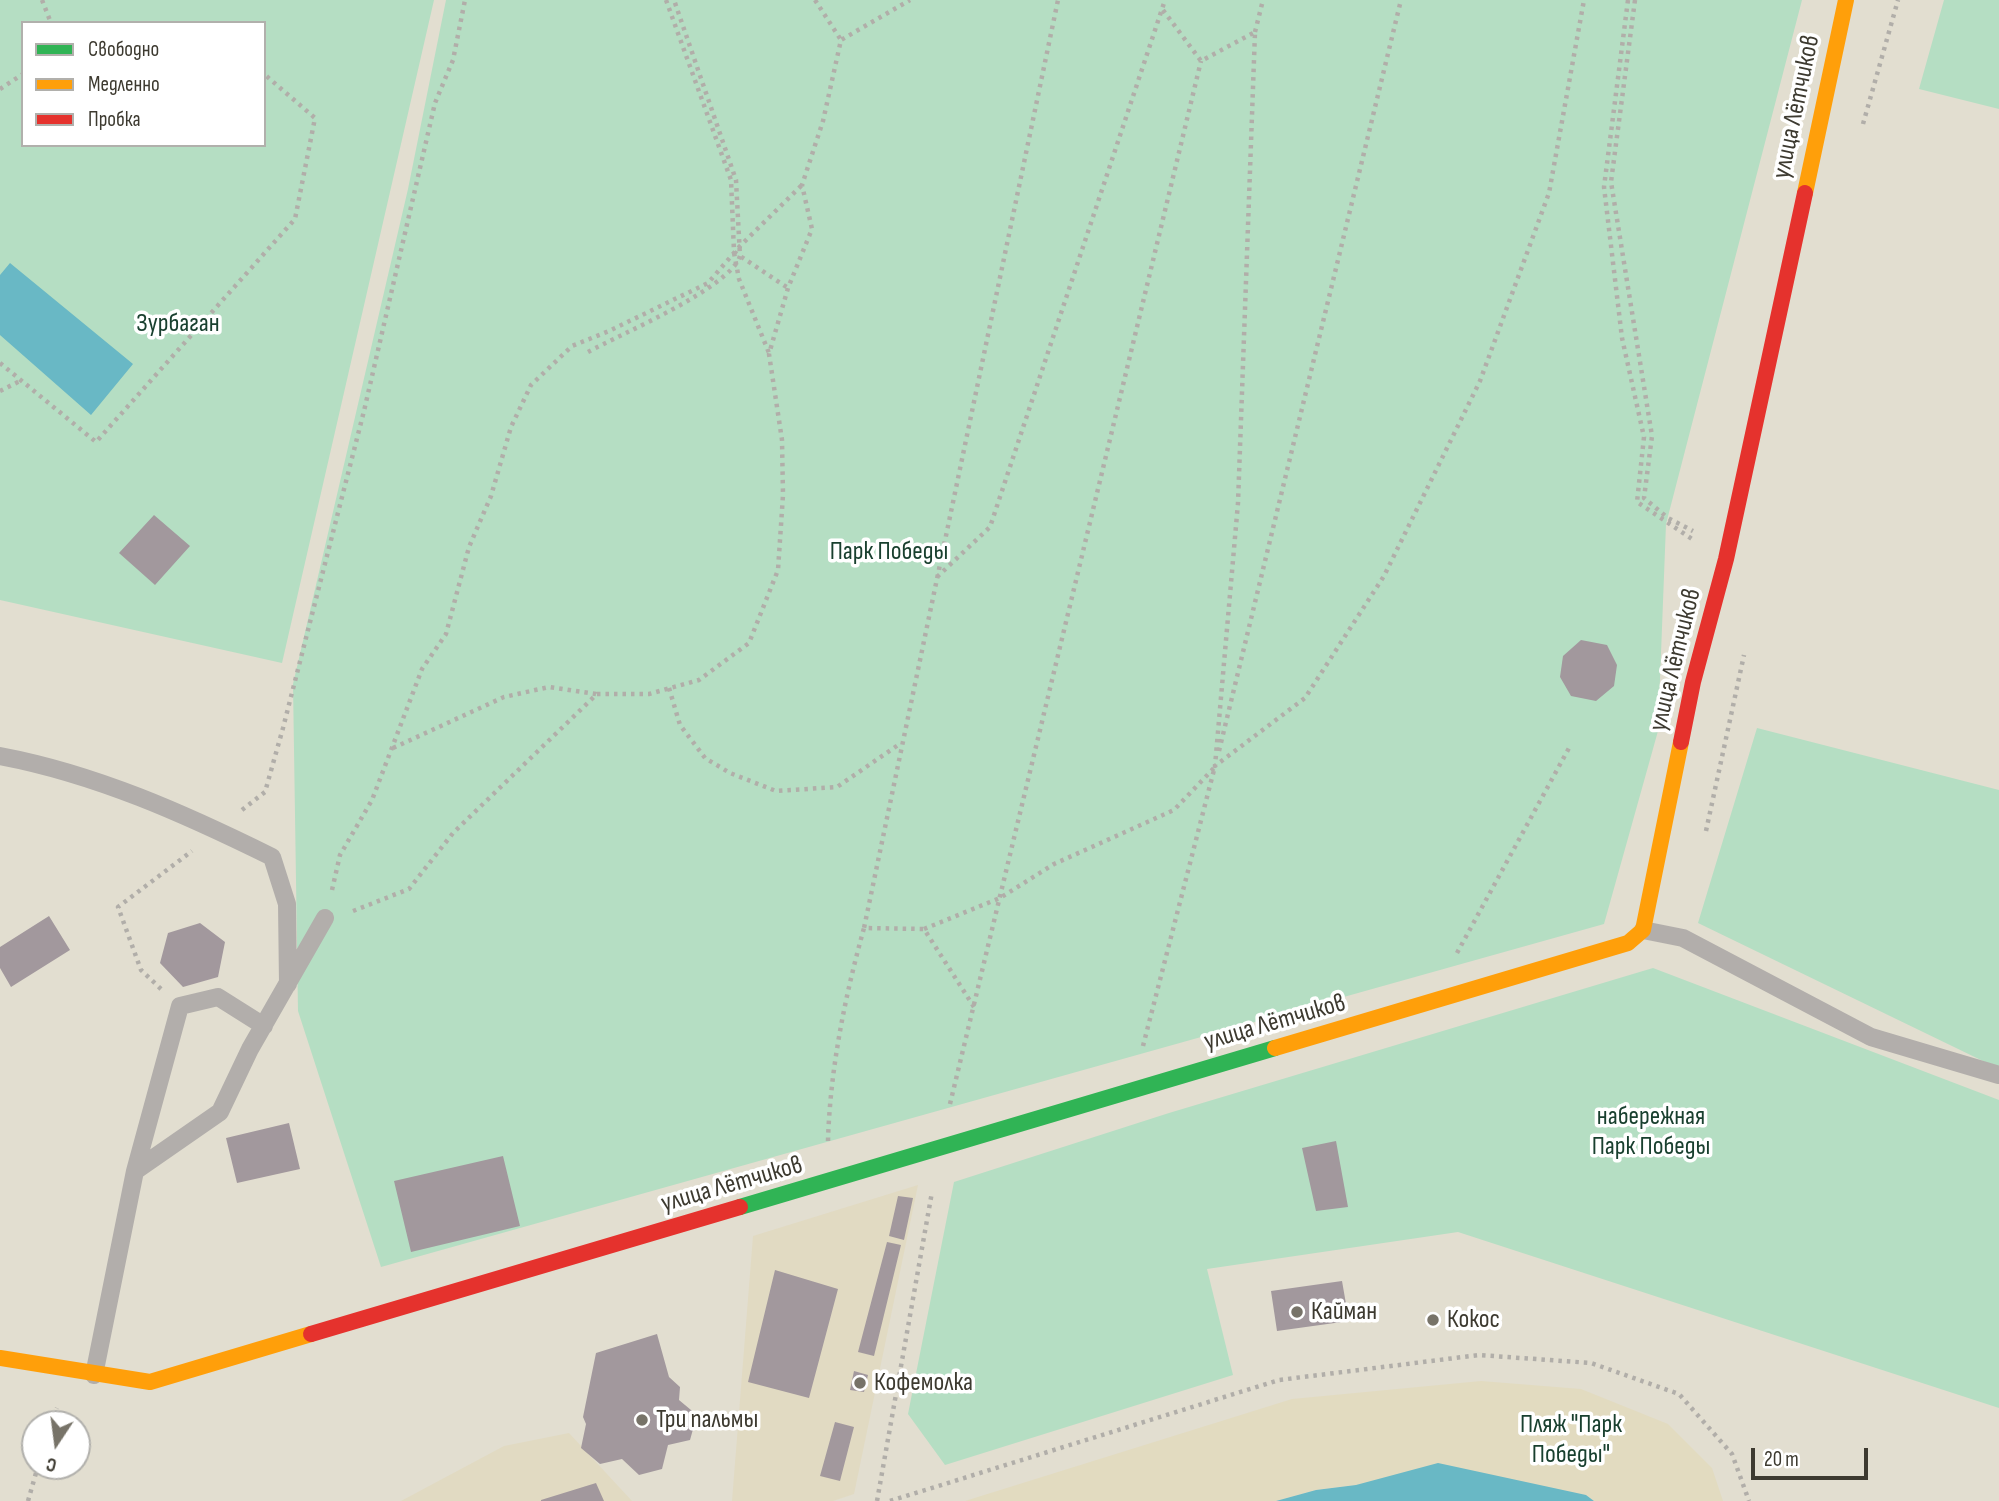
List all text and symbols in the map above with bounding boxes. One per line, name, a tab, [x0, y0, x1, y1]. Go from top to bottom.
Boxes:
legend	[21, 21, 266, 147]
street label: улица Лётчиков	[1767, 32, 1827, 182]
text: Свободно	[88, 37, 159, 62]
text: Медленно	[88, 72, 160, 97]
text: Пробка	[88, 107, 141, 132]
park label: Зурбаган	[136, 308, 220, 340]
park label: Парк Победы	[830, 536, 948, 568]
street label: улица Лётчиков	[1643, 585, 1709, 735]
street label: улица Лётчиков	[1201, 988, 1349, 1058]
park label: набережная Парк Победы	[1592, 1101, 1710, 1162]
street label: улица Лётчиков	[658, 1150, 806, 1220]
place label: Кайман	[1311, 1296, 1377, 1328]
marker: Кайман	[1289, 1304, 1305, 1320]
place label: Кокос	[1447, 1304, 1500, 1336]
marker: Кокос	[1425, 1312, 1441, 1328]
place label: Кофемолка	[874, 1367, 973, 1399]
marker: Кофемолка	[852, 1375, 868, 1391]
place label: Три пальмы	[656, 1404, 758, 1436]
park label: Пляж "Парк Победы"	[1520, 1409, 1622, 1470]
north arrow	[21, 1410, 91, 1480]
marker: Три пальмы	[634, 1412, 650, 1428]
scale bar	[1754, 1434, 1871, 1478]
text: 20 m	[1764, 1447, 1799, 1472]
text: С	[44, 1452, 59, 1476]

